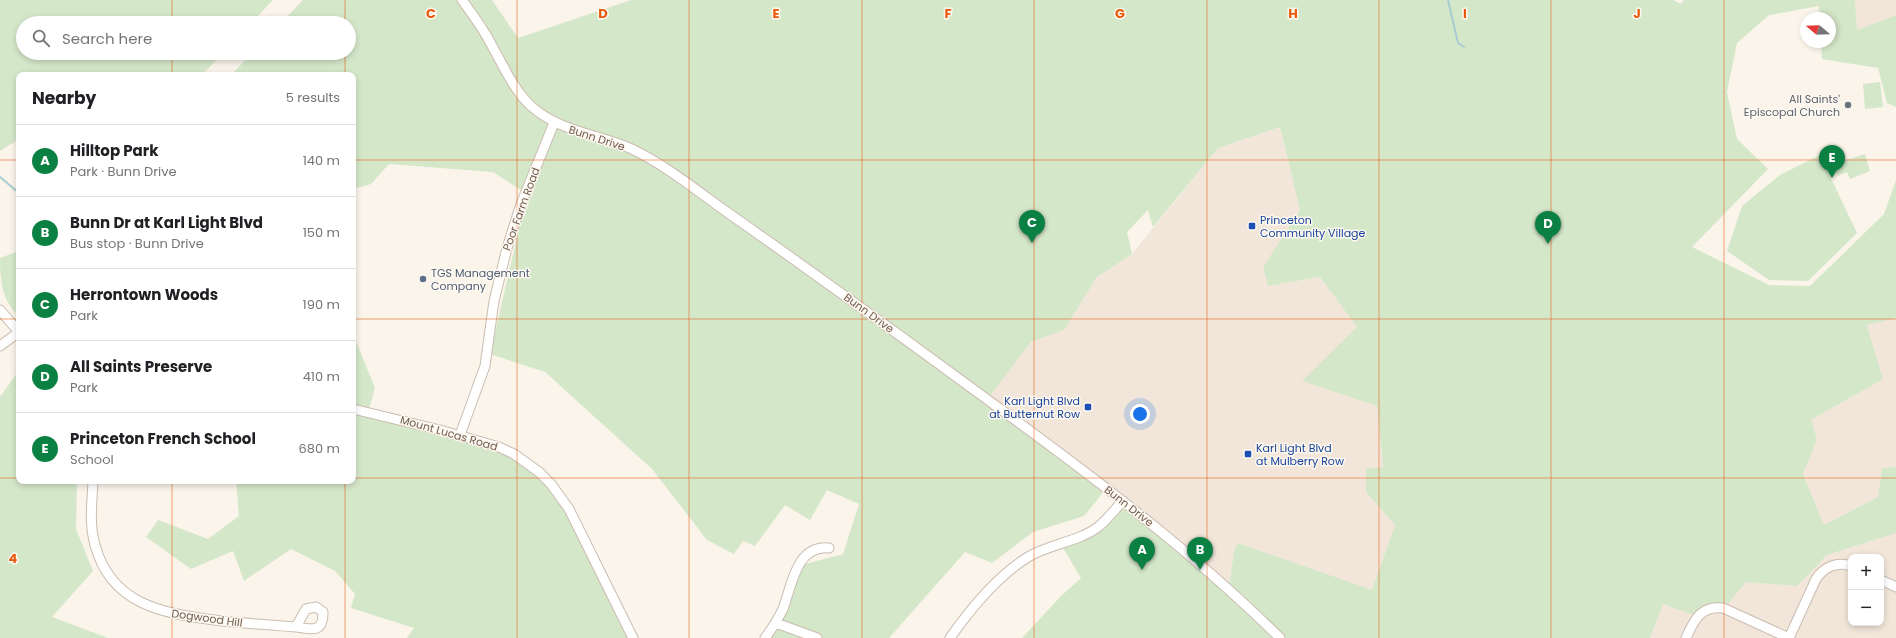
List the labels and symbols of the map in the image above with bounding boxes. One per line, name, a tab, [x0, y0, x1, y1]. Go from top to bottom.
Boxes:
text: C	[426, 4, 436, 23]
text: D	[598, 4, 608, 23]
text: E	[772, 4, 780, 23]
text: F	[944, 4, 952, 23]
text: G	[1115, 4, 1125, 23]
text: H	[1288, 4, 1298, 23]
text: I	[1463, 4, 1467, 23]
text: J	[1633, 4, 1641, 23]
north arrow	[1800, 12, 1836, 48]
place label: All Saints' Episcopal Church	[1744, 91, 1840, 120]
marker: All Saints' Episcopal Church	[1843, 100, 1853, 110]
street label: Bunn Drive	[567, 121, 627, 155]
pin: E	[1819, 145, 1845, 178]
street label: Poor Farm Road	[499, 165, 543, 253]
pin: C	[1019, 210, 1045, 243]
pin: D	[1535, 211, 1561, 244]
place label: Princeton Community Village	[1260, 212, 1366, 241]
marker: Princeton Community Village	[1247, 221, 1257, 231]
place label: TGS Management Company	[431, 265, 530, 294]
marker: TGS Management Company	[418, 274, 428, 284]
street label: Bunn Drive	[841, 289, 897, 337]
place label: Karl Light Blvd at Butternut Row	[989, 393, 1080, 422]
marker: Karl Light Blvd at Butternut Row	[1083, 402, 1093, 412]
your location	[1130, 404, 1150, 424]
street label: Mount Lucas Road	[398, 411, 500, 455]
place label: Karl Light Blvd at Mulberry Row	[1256, 440, 1344, 469]
marker: Karl Light Blvd at Mulberry Row	[1243, 449, 1253, 459]
street label: Bunn Drive	[1101, 482, 1157, 530]
pin: A	[1129, 537, 1155, 570]
pin: B	[1187, 537, 1213, 570]
text: 4	[9, 549, 18, 568]
street label: Dogwood Hill	[171, 605, 243, 631]

